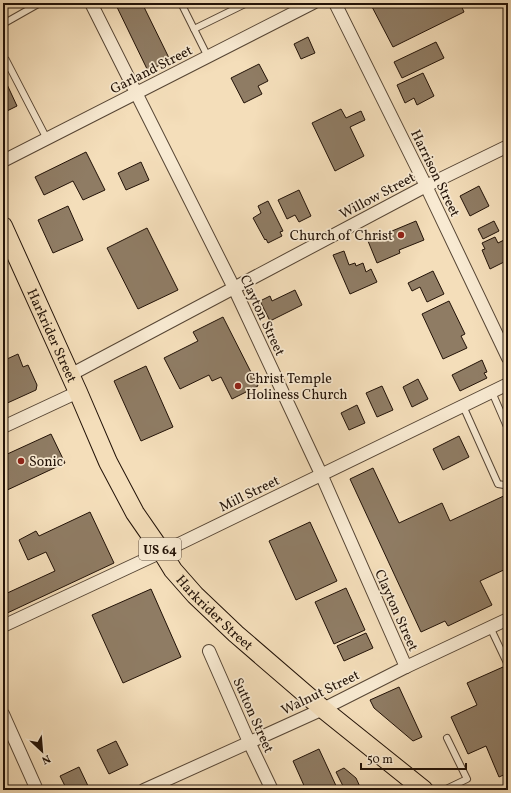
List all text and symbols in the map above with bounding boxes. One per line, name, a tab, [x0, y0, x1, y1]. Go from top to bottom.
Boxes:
street label: Garland Street	[107, 41, 196, 99]
street label: Harrison Street	[405, 127, 464, 220]
street label: Willow Street	[336, 168, 419, 224]
place label: Church of Christ	[290, 227, 393, 246]
marker: Church of Christ	[396, 230, 406, 240]
street label: Clayton Street	[235, 272, 289, 359]
street label: Harkrider Street	[22, 286, 81, 386]
place label: Christ Temple Holiness Church	[246, 370, 348, 405]
marker: Christ Temple Holiness Church	[233, 381, 243, 391]
place label: Sonic	[29, 453, 63, 472]
marker: Sonic	[16, 456, 26, 466]
street label: Mill Street	[216, 472, 283, 517]
road number: US 64	[139, 538, 181, 560]
street label: Clayton Street	[369, 567, 422, 655]
street label: Harkrider Street	[171, 571, 257, 656]
street label: Walnut Street	[278, 666, 363, 720]
street label: Sutton Street	[228, 675, 278, 756]
north arrow	[22, 731, 62, 771]
scale bar	[361, 745, 466, 771]
text: N	[39, 750, 53, 767]
text: 50 m	[367, 752, 393, 768]

